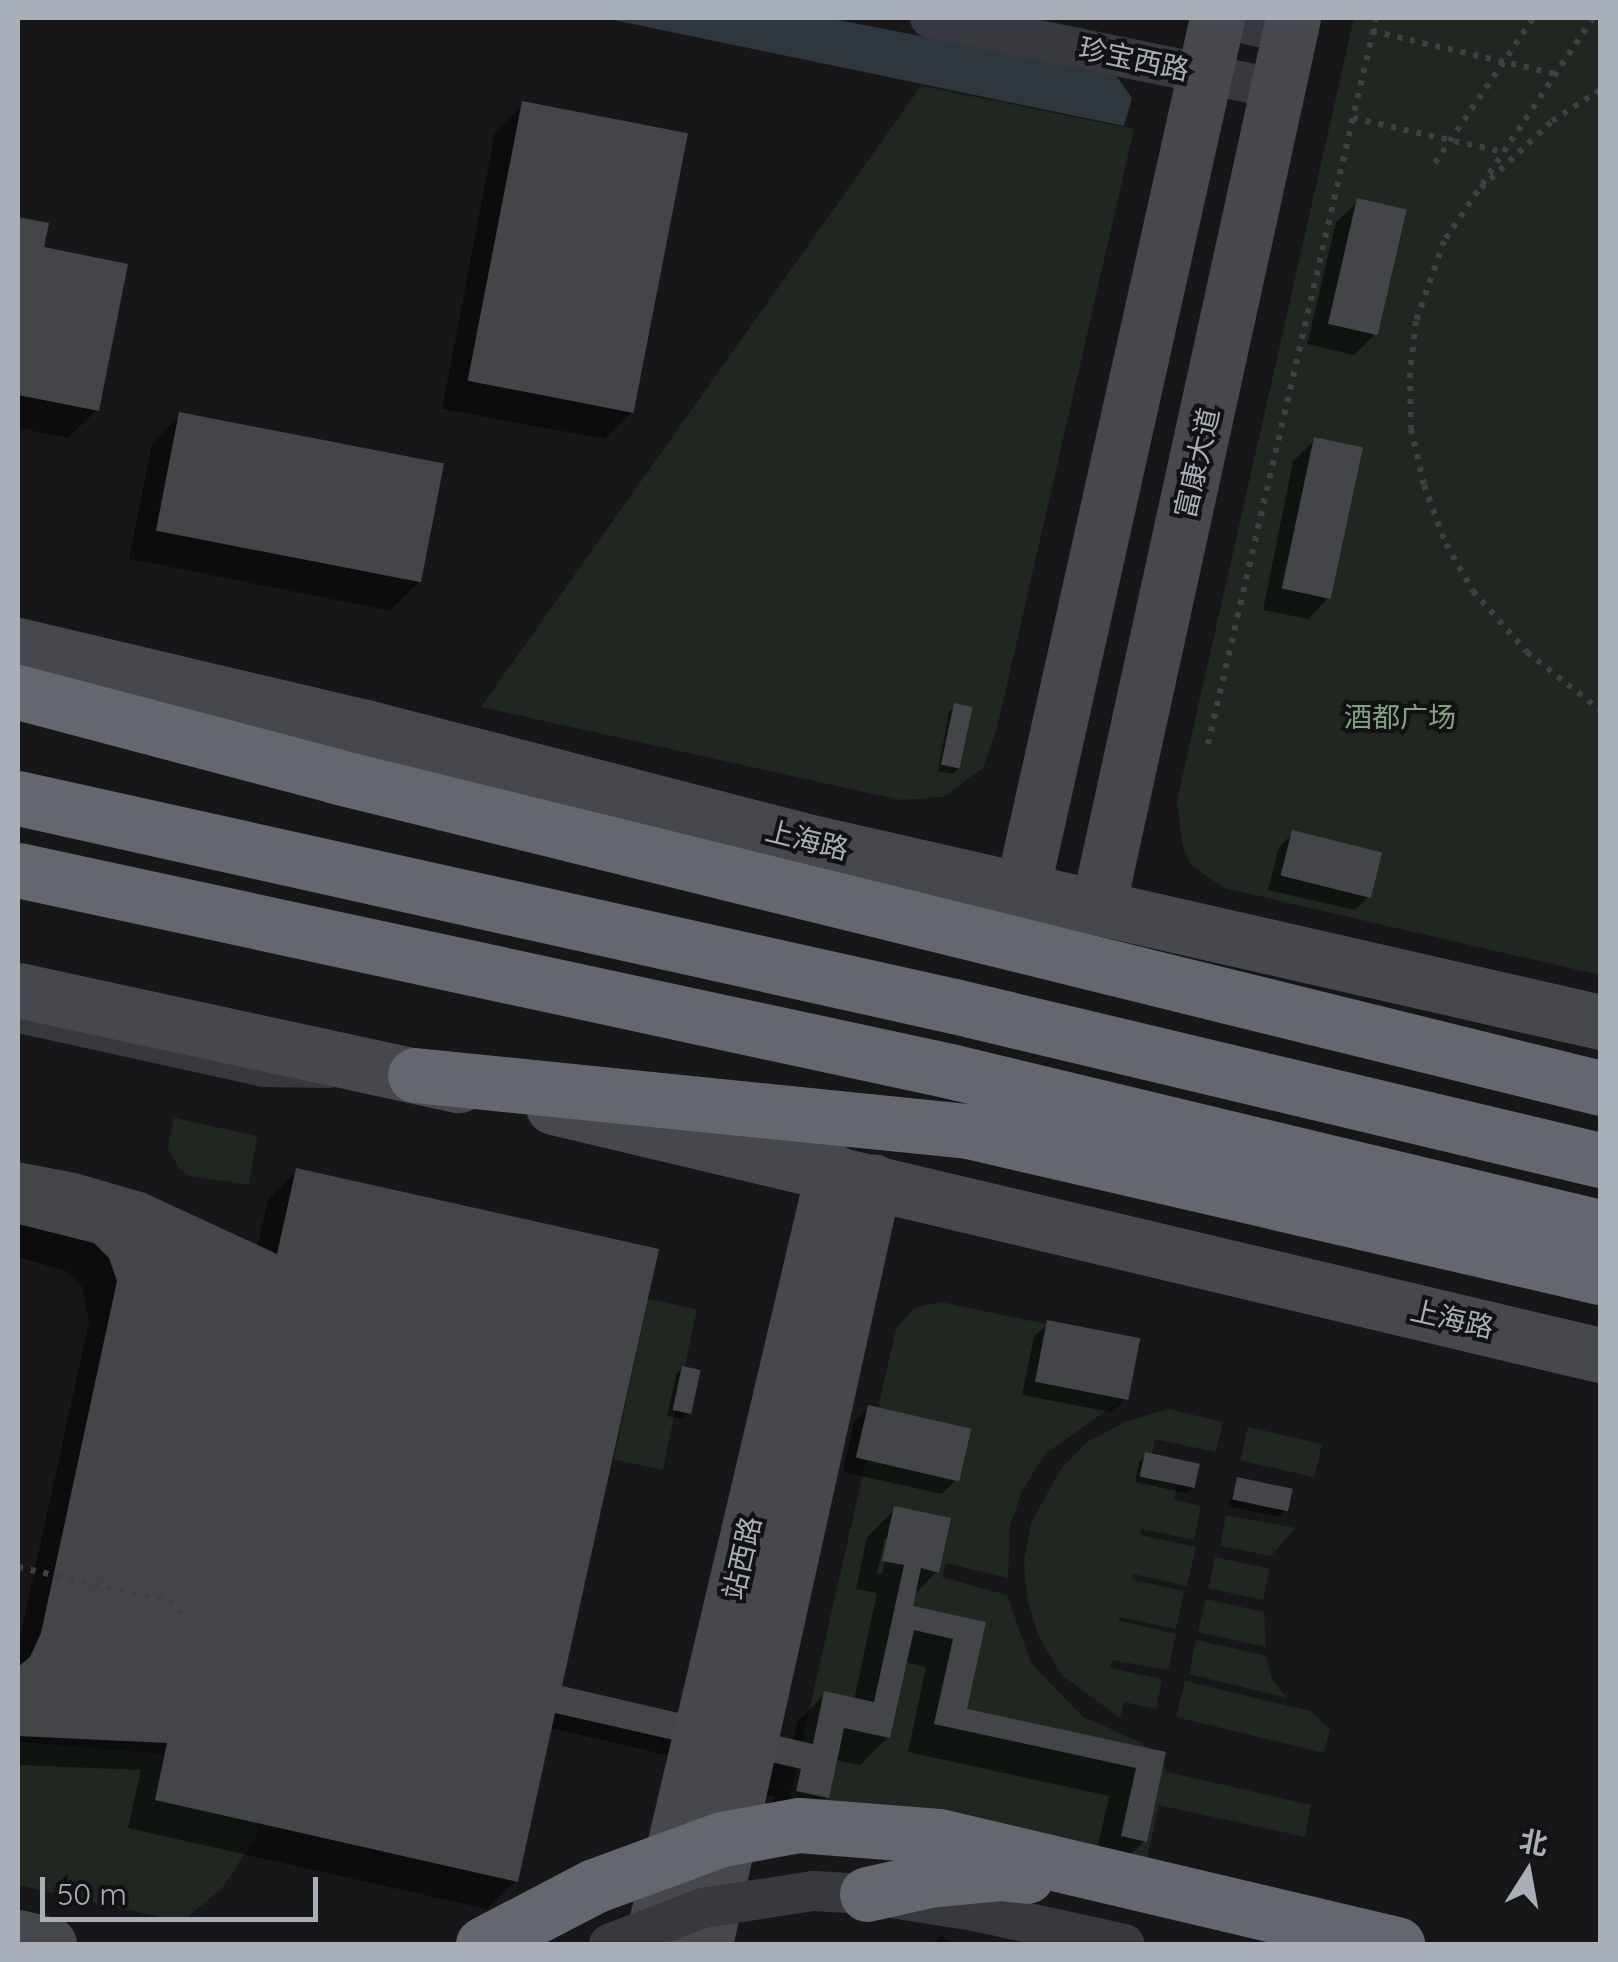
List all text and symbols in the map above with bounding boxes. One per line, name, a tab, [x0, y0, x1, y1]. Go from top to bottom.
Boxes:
street label: 珍宝西路	[1076, 31, 1192, 87]
street label: 富康大道	[1168, 405, 1226, 521]
park label: 酒都广场	[1344, 700, 1456, 734]
street label: 上海路	[762, 814, 852, 866]
street label: 上海路	[1407, 1293, 1497, 1345]
street label: 站西路	[716, 1513, 768, 1603]
north arrow	[1478, 1822, 1578, 1922]
text: 北	[1517, 1822, 1551, 1862]
scale bar	[45, 1857, 322, 1919]
text: 50 m	[57, 1875, 127, 1913]

